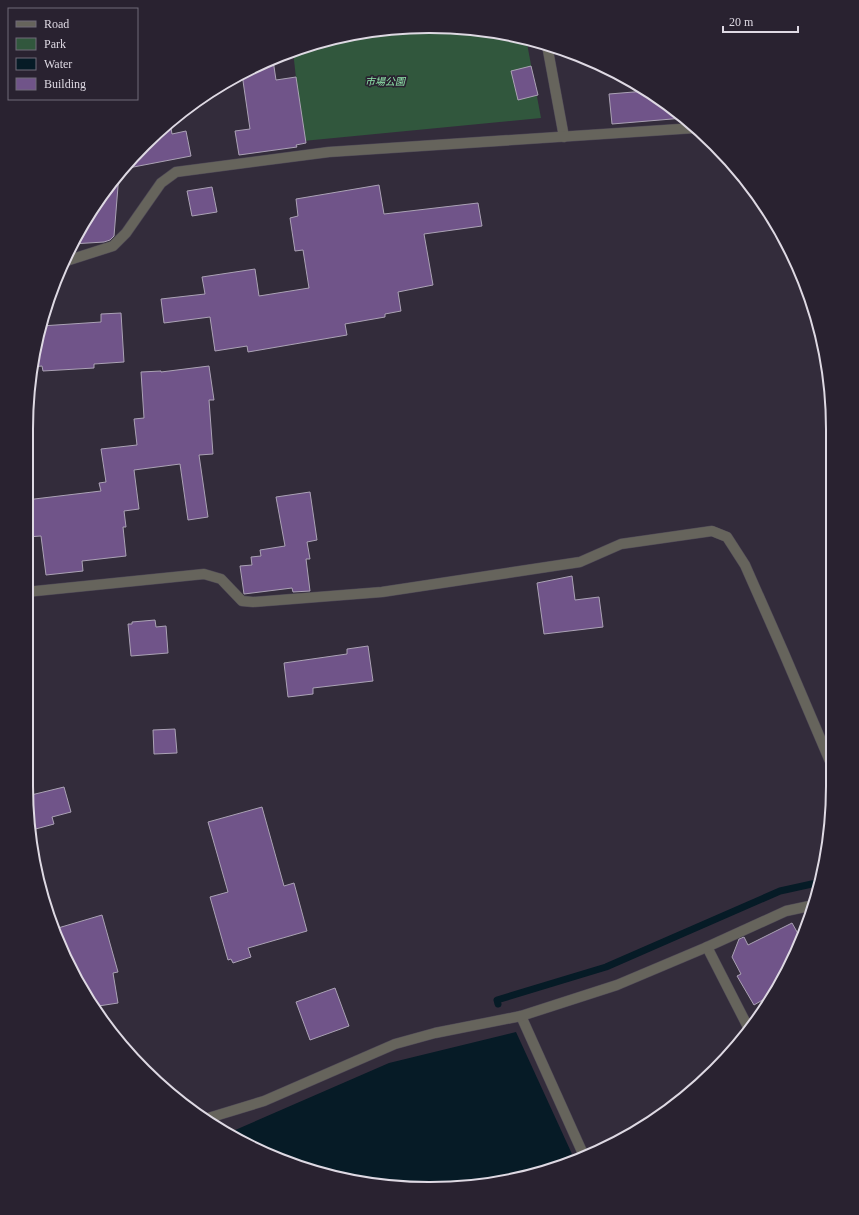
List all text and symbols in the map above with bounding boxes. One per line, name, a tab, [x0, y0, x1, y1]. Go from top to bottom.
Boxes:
legend	[8, 8, 138, 100]
scale bar	[723, 8, 798, 34]
text: 20 m	[729, 15, 754, 29]
text: Road	[44, 17, 69, 31]
text: Park	[44, 37, 66, 51]
text: Water	[44, 57, 72, 71]
park label: 市場公園	[365, 76, 407, 87]
text: Building	[44, 77, 86, 91]

